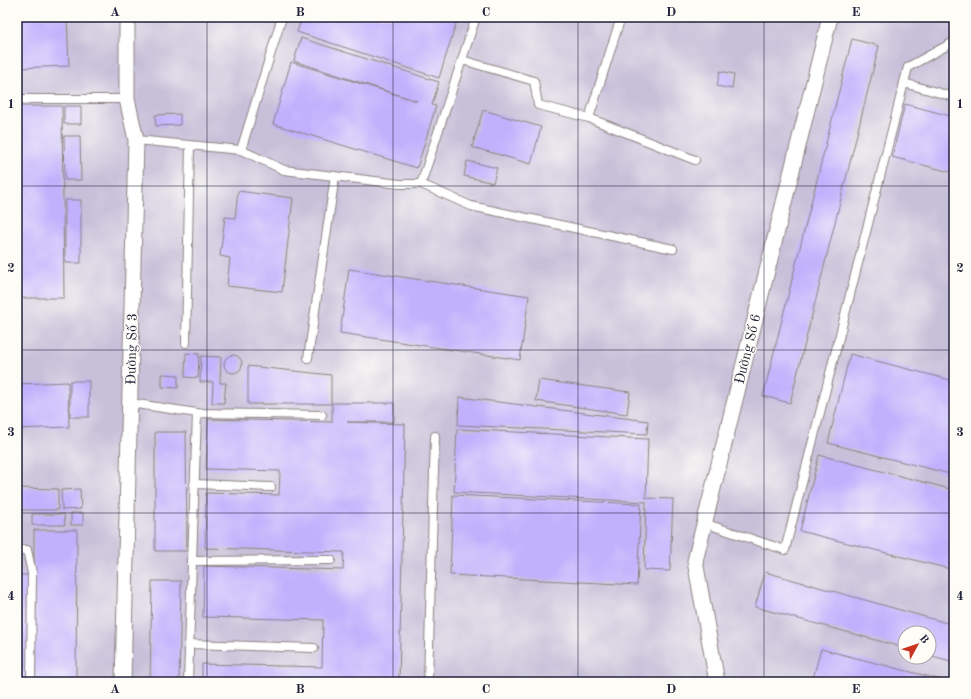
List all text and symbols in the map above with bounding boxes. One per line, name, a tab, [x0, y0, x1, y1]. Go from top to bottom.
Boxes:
text: A	[110, 6, 120, 19]
text: B	[295, 6, 305, 19]
text: C	[482, 6, 490, 19]
text: D	[666, 6, 676, 19]
text: E	[852, 6, 861, 19]
text: 1	[7, 98, 15, 111]
text: 1	[956, 98, 964, 111]
text: 2	[7, 262, 15, 275]
text: 2	[956, 262, 964, 275]
street label: Đường Số 6	[732, 312, 763, 386]
street label: Đường Số 3	[123, 313, 140, 385]
text: 3	[7, 426, 15, 439]
text: 3	[956, 426, 964, 439]
text: 4	[7, 590, 15, 603]
text: 4	[956, 590, 964, 603]
north arrow	[897, 625, 937, 665]
text: B	[917, 633, 930, 646]
text: A	[110, 683, 120, 696]
text: B	[295, 683, 305, 696]
text: C	[482, 683, 490, 696]
text: D	[666, 683, 676, 696]
text: E	[852, 683, 861, 696]

